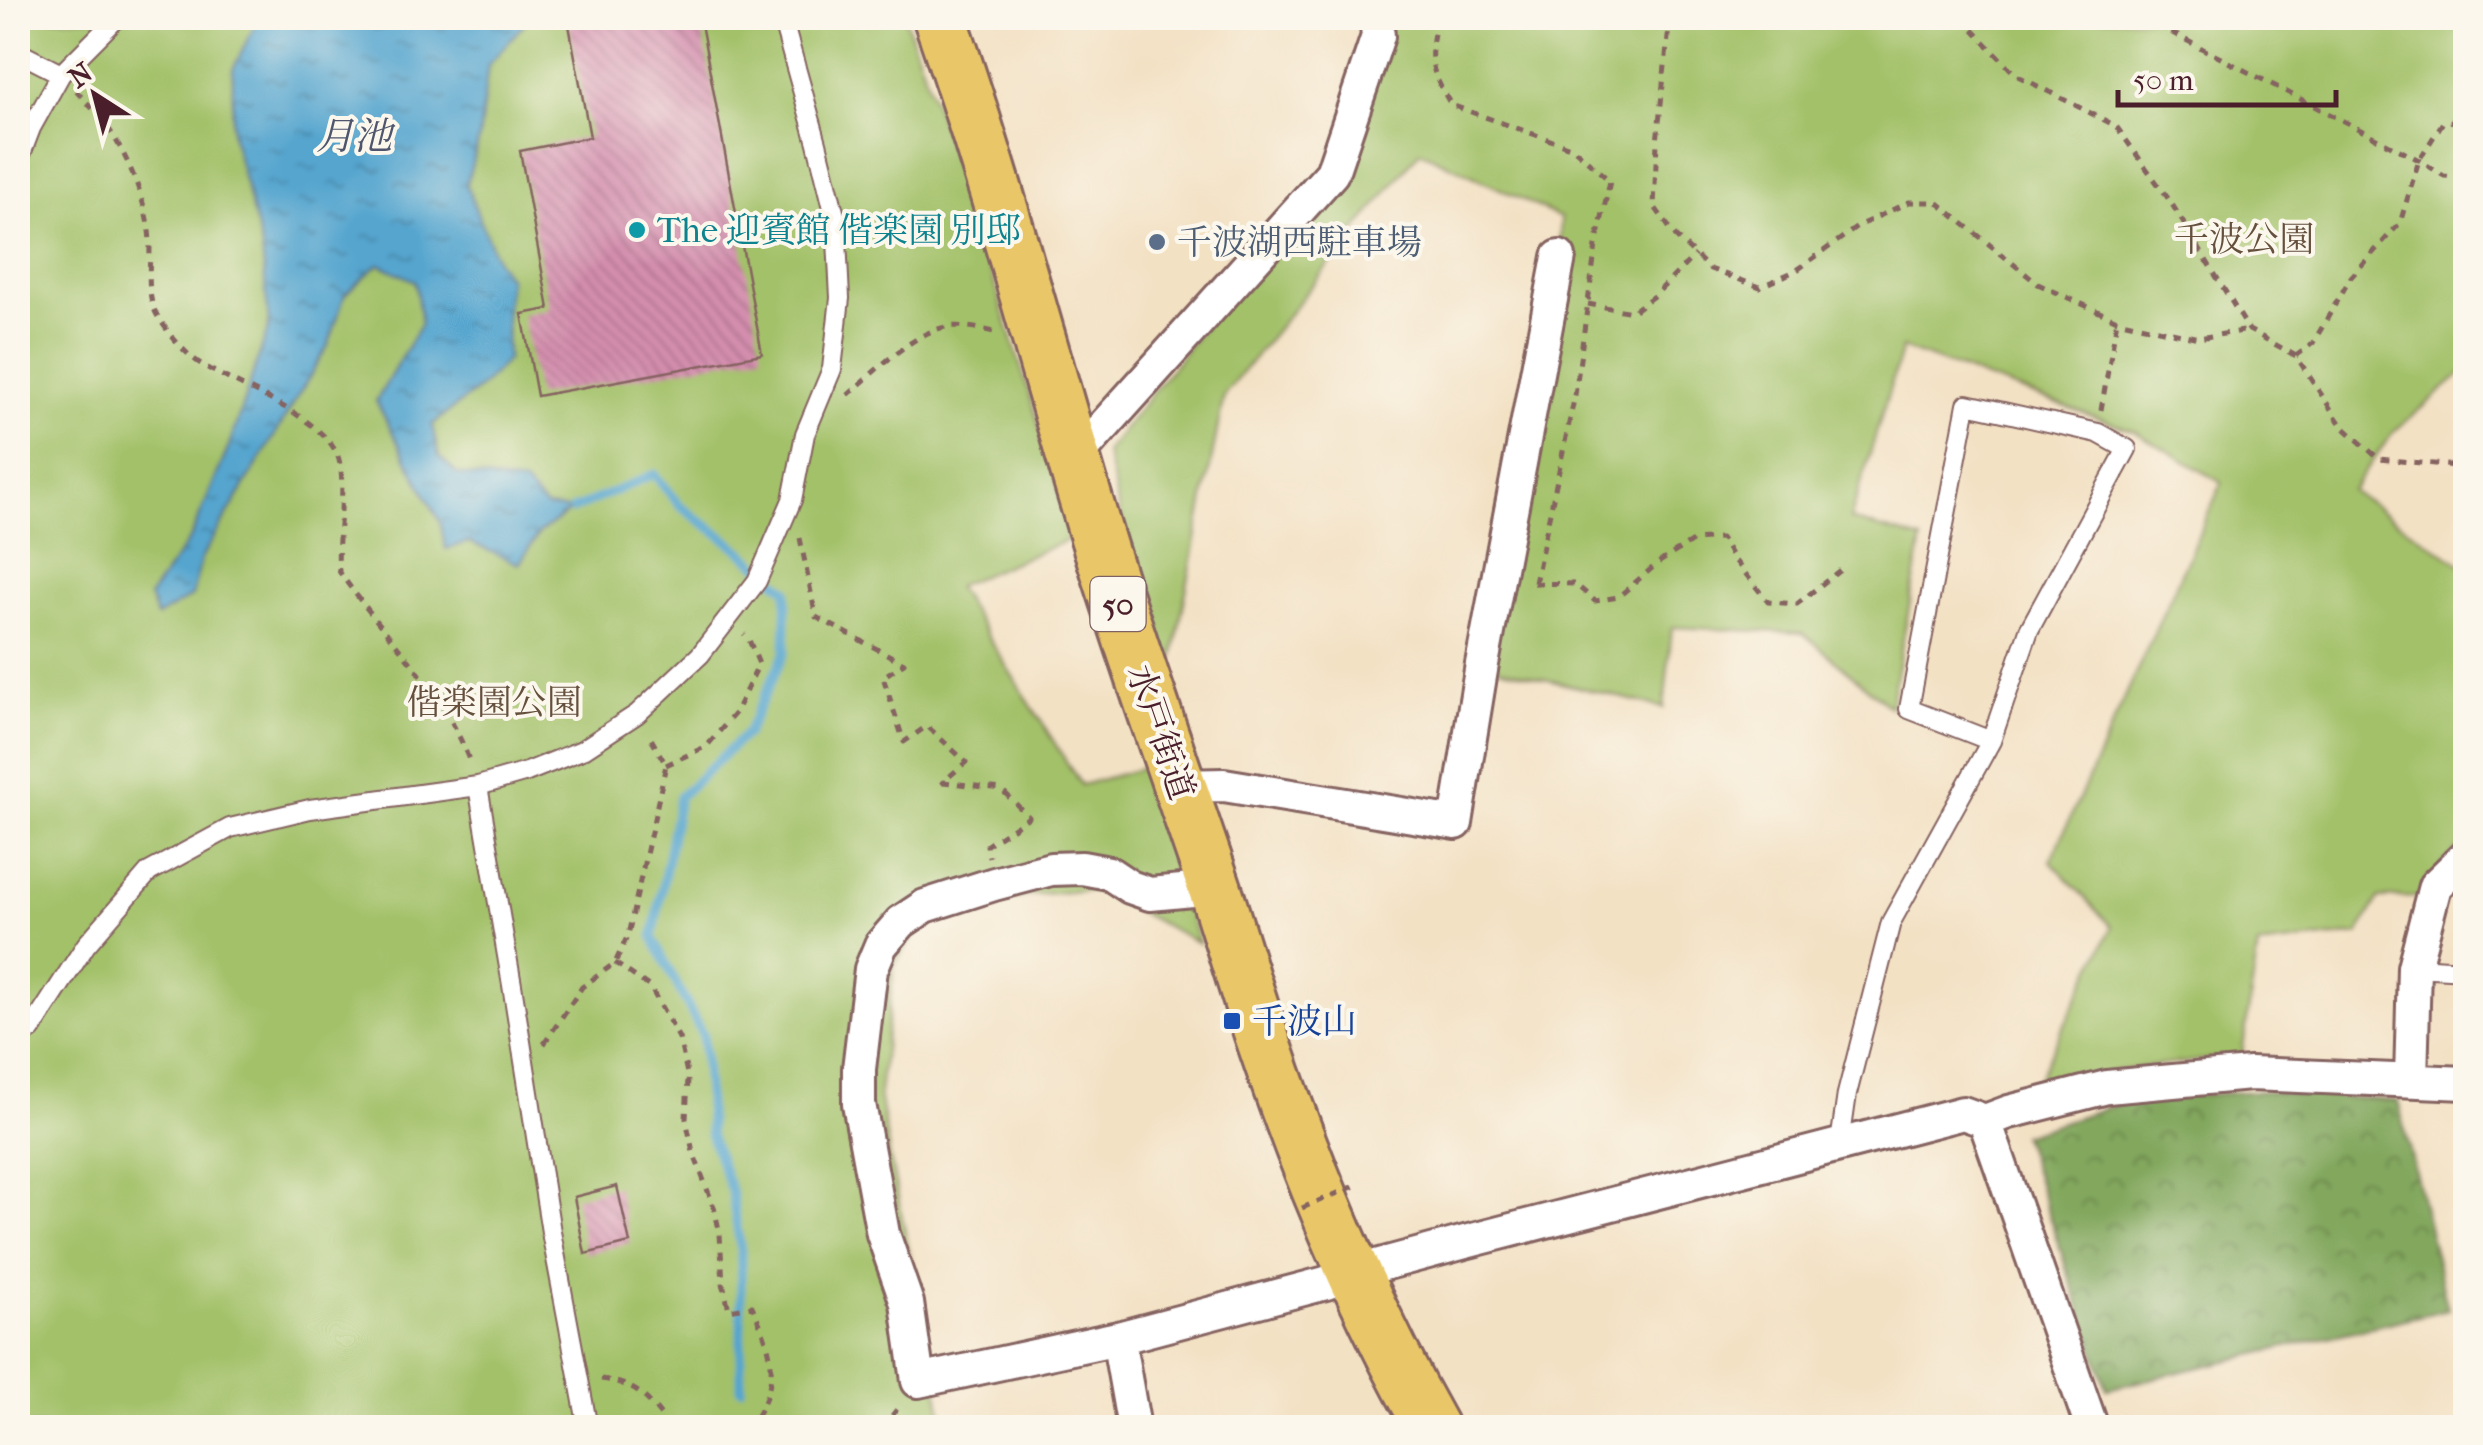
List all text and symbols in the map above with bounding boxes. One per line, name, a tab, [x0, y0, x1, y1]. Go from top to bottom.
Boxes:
north arrow	[45, 45, 145, 145]
scale bar	[2118, 45, 2336, 107]
text: N	[62, 55, 100, 95]
text: 50 m	[2133, 63, 2194, 98]
water label: 月池	[316, 114, 396, 159]
place label: The 迎賓館 偕楽園 別邸	[657, 210, 1021, 251]
marker: The 迎賓館 偕楽園 別邸	[626, 219, 648, 241]
park label: 千波公園	[2174, 219, 2314, 260]
place label: 千波湖西駐車場	[1177, 222, 1422, 263]
marker: 千波湖西駐車場	[1146, 231, 1168, 253]
road number: 50	[1090, 577, 1146, 631]
street label: 水戸街道	[1118, 659, 1203, 805]
park label: 偕楽園公園	[406, 682, 582, 723]
place label: 千波山	[1252, 1001, 1357, 1042]
marker: 千波山	[1221, 1010, 1243, 1032]

